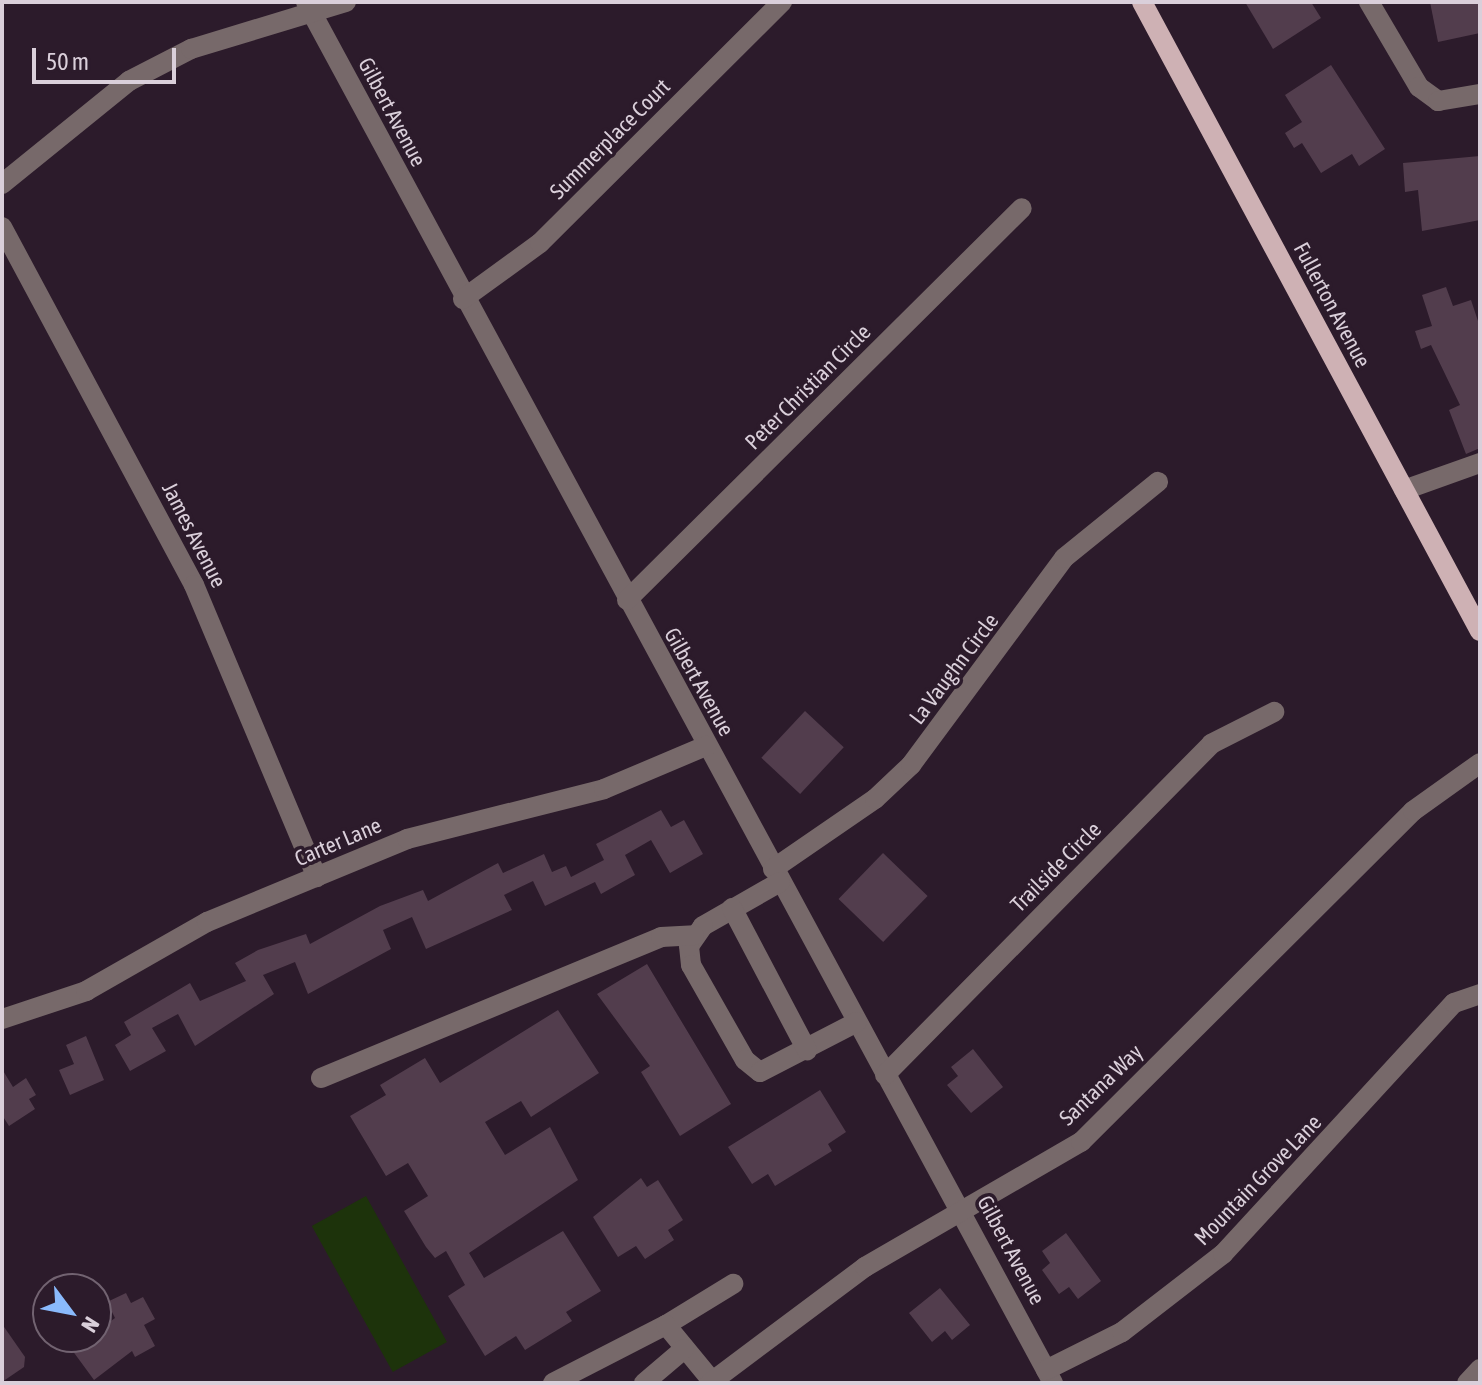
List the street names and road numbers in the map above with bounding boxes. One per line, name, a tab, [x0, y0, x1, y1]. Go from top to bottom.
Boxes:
street label: Gilbert Avenue	[352, 53, 432, 171]
street label: Summerplace Court	[544, 73, 676, 205]
street label: Fullerton Avenue	[1288, 238, 1376, 372]
street label: Peter Christian Circle	[740, 319, 876, 455]
street label: James Avenue	[156, 478, 232, 592]
street label: La Vaughn Circle	[904, 608, 1004, 730]
street label: Gilbert Avenue	[658, 623, 740, 741]
street label: Carter Lane	[291, 812, 385, 872]
street label: Trailside Circle	[1005, 816, 1107, 918]
street label: Santana Way	[1054, 1039, 1148, 1131]
street label: Mountain Grove Lane	[1189, 1109, 1327, 1251]
street label: Gilbert Avenue	[971, 1191, 1051, 1309]

